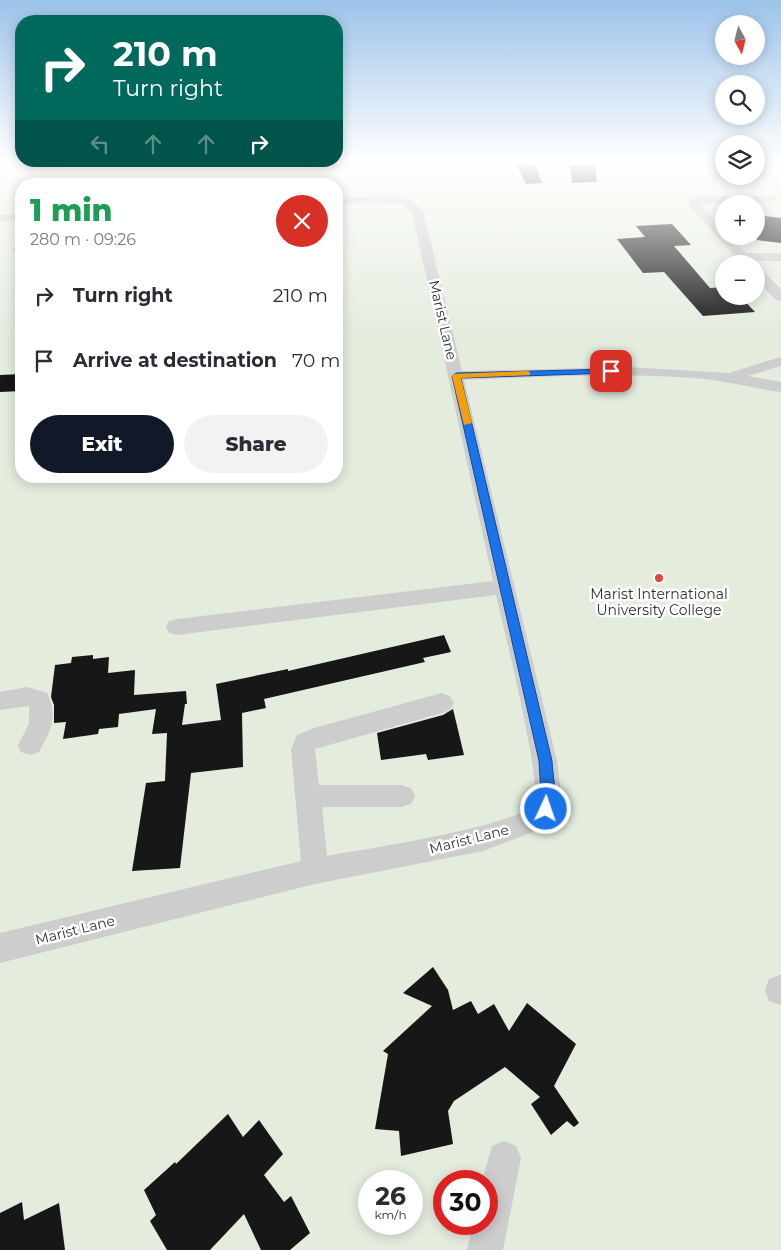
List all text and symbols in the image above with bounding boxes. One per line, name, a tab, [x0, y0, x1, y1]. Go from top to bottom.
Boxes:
north arrow	[715, 15, 765, 65]
map controls	[715, 15, 765, 305]
text: 210 m	[113, 32, 218, 75]
icon: right	[30, 35, 95, 100]
text: Turn right	[113, 75, 223, 102]
button: search	[715, 75, 765, 125]
icon: left	[86, 130, 114, 158]
icon: ahead	[139, 130, 167, 158]
icon: ahead	[192, 130, 220, 158]
icon: right	[245, 130, 273, 158]
button: layers	[715, 135, 765, 185]
text: 1 min	[30, 192, 113, 229]
button: close	[276, 195, 328, 247]
button: +	[715, 195, 765, 245]
text: 280 m · 09:26	[30, 230, 136, 249]
button: −	[715, 255, 765, 305]
street label: Marist Lane	[425, 278, 461, 362]
icon: right	[30, 282, 58, 310]
text: Turn right	[73, 284, 173, 307]
text: 210 m	[273, 284, 328, 307]
icon: arrive	[30, 347, 58, 375]
text: Arrive at destination	[73, 349, 277, 372]
text: 70 m	[292, 349, 340, 372]
pin	[590, 350, 632, 392]
icon: arrive	[597, 357, 625, 385]
button: Exit	[30, 415, 174, 473]
button: Share	[184, 415, 328, 473]
marker: Marist International University College	[653, 572, 665, 584]
place label: Marist International University College	[590, 585, 728, 619]
position arrow	[519, 782, 571, 834]
street label: Marist Lane	[427, 820, 511, 858]
street label: Marist Lane	[33, 911, 117, 949]
speed limit sign: 30	[433, 1170, 498, 1235]
text: 26	[375, 1181, 406, 1211]
text: km/h	[374, 1207, 407, 1222]

